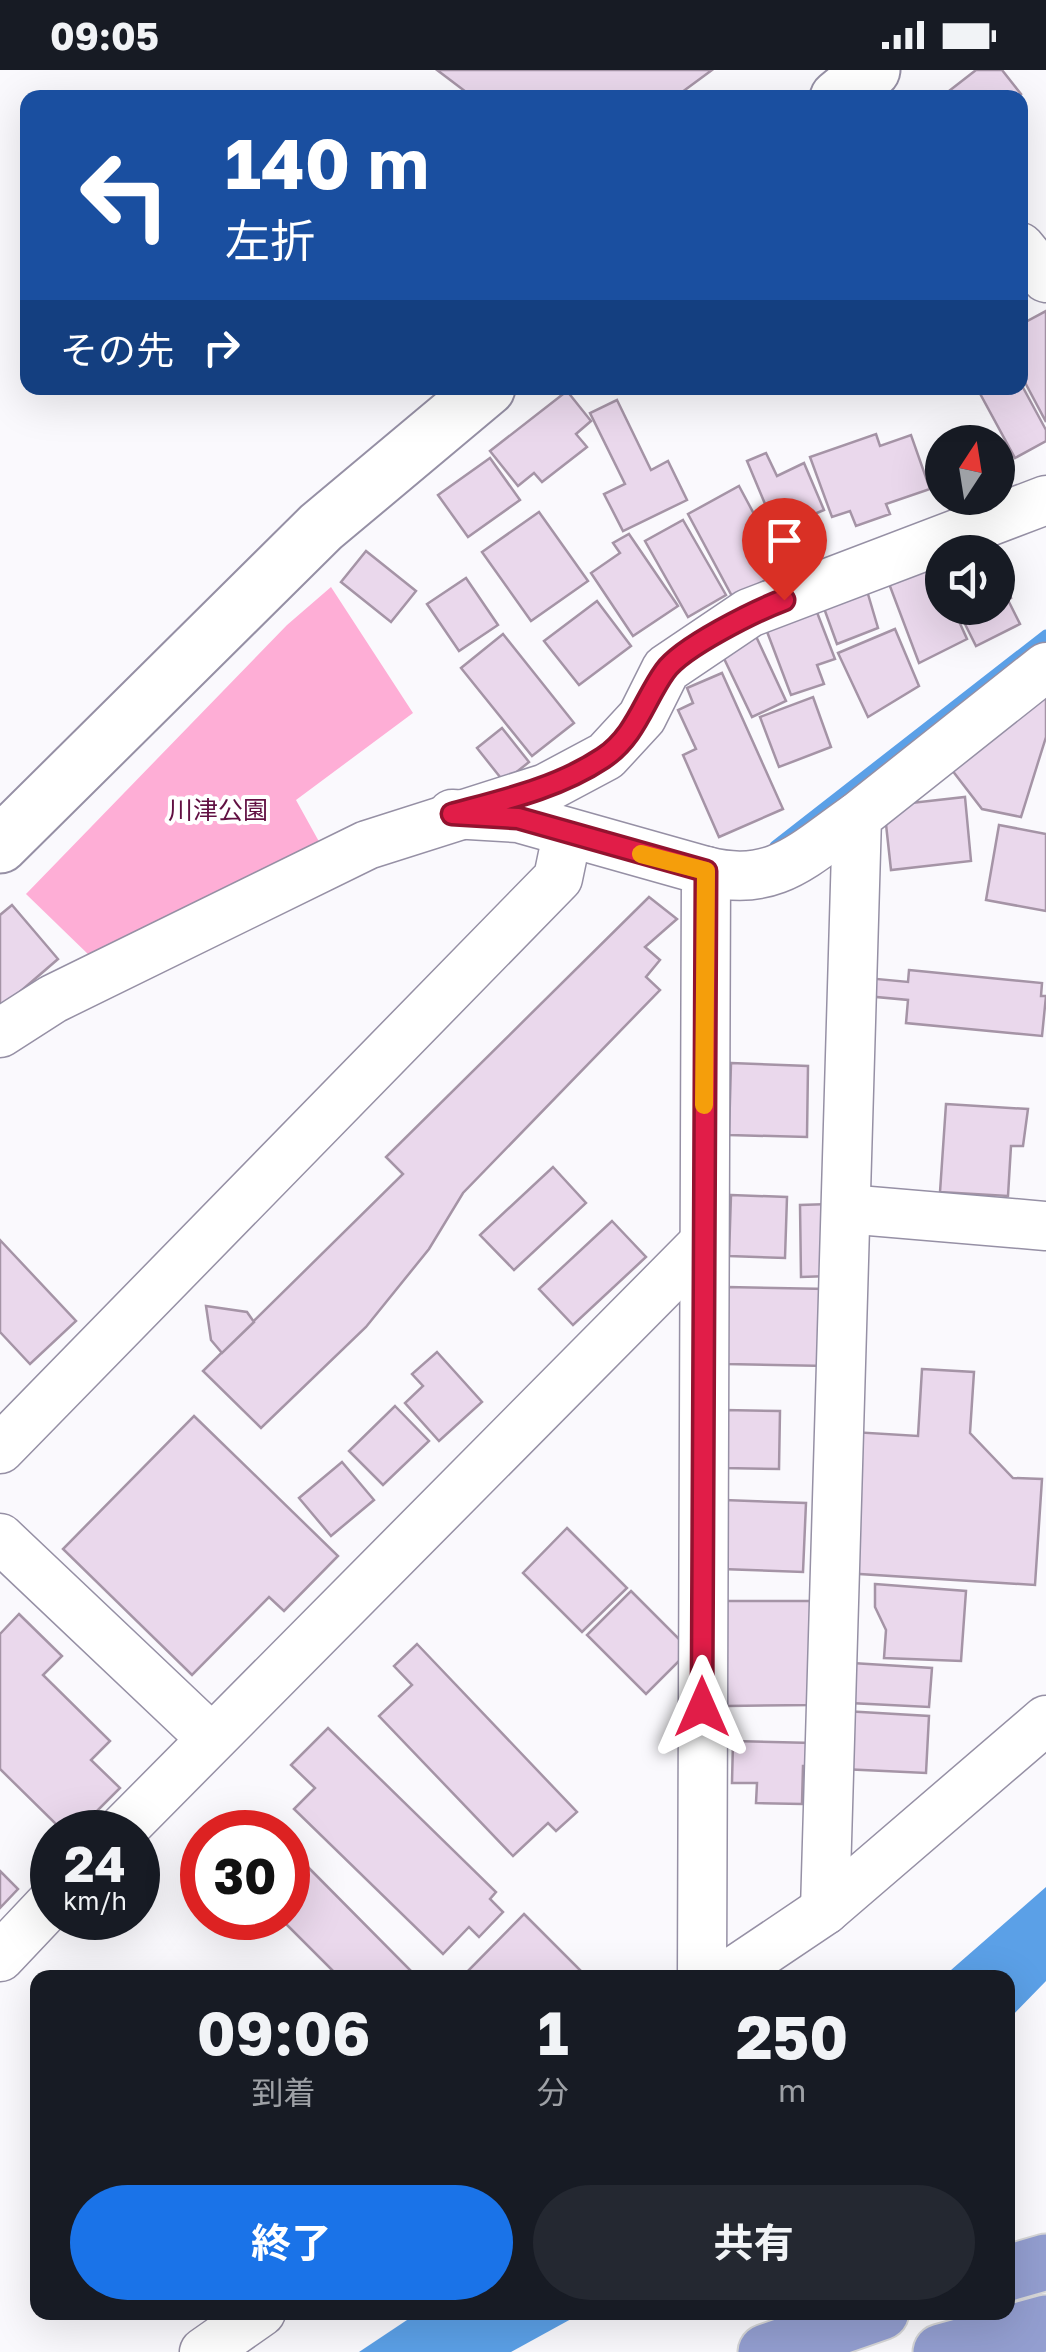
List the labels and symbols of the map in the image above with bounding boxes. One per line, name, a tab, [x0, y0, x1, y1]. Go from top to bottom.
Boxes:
north arrow	[925, 425, 1015, 515]
pin	[742, 498, 827, 601]
park label: 川津公園	[168, 794, 268, 825]
position arrow	[650, 1655, 754, 1759]
speed limit sign: 30	[180, 1810, 310, 1940]

